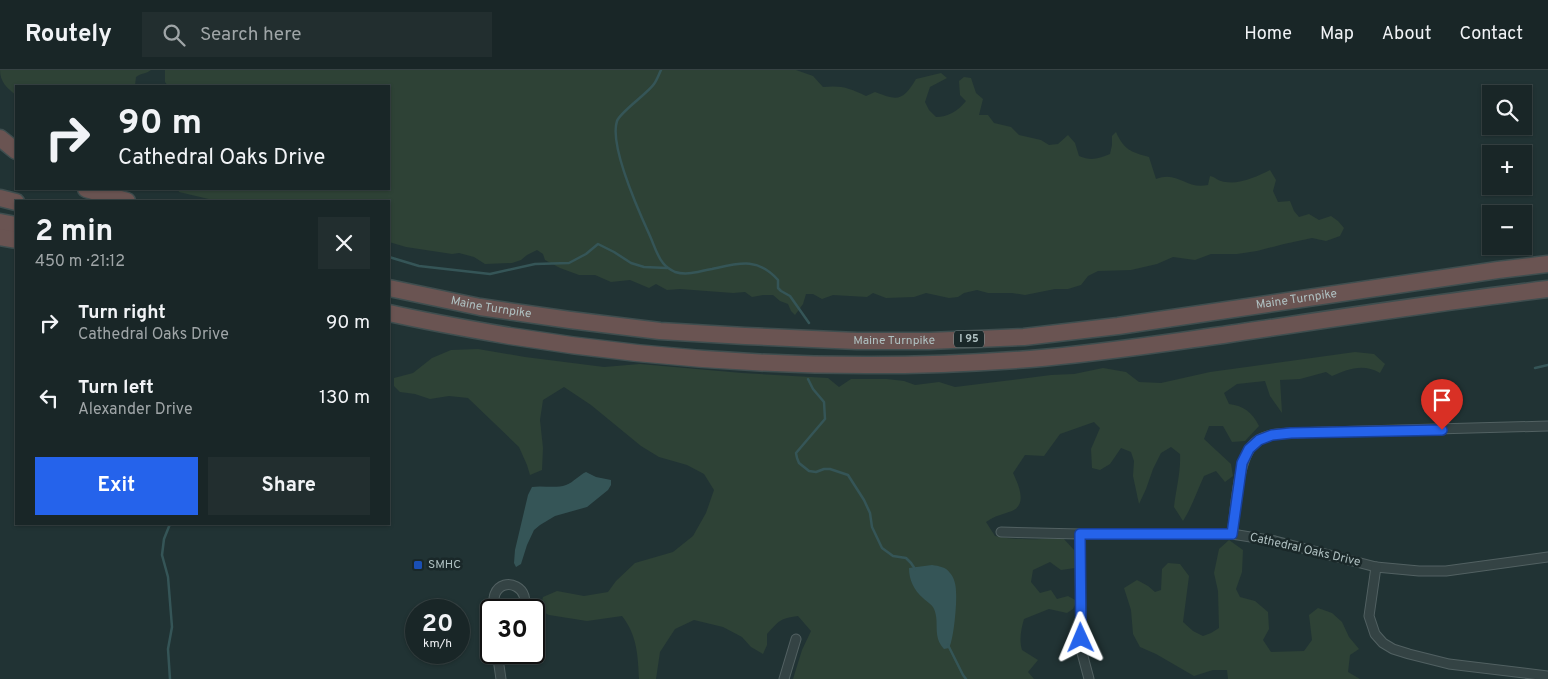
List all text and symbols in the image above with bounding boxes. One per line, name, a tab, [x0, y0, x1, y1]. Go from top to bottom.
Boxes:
search box	[142, 12, 492, 57]
text: Routely	[25, 20, 112, 50]
icon: search	[160, 21, 188, 49]
text: Search here	[200, 23, 301, 47]
text: Home	[1244, 23, 1292, 46]
text: Map	[1320, 23, 1354, 46]
text: About	[1382, 23, 1431, 46]
text: Contact	[1459, 23, 1523, 46]
map controls	[1482, 85, 1532, 255]
button: search	[1482, 85, 1532, 135]
text: 90 m	[118, 102, 202, 146]
icon: right	[35, 105, 100, 170]
text: Cathedral Oaks Drive	[118, 145, 325, 172]
button: +	[1482, 145, 1532, 195]
button: −	[1482, 205, 1532, 255]
text: 2 min	[35, 214, 113, 251]
button: close	[318, 217, 370, 269]
text: 450 m · 21:12	[35, 252, 125, 272]
street label: Maine Turnpike	[1255, 286, 1338, 314]
street label: Maine Turnpike	[449, 293, 532, 322]
text: Turn right	[78, 301, 166, 325]
icon: right	[35, 309, 63, 337]
text: 90 m	[326, 311, 370, 335]
text: Cathedral Oaks Drive	[78, 325, 229, 345]
road number: I 95	[954, 330, 984, 348]
street label: Maine Turnpike	[853, 333, 935, 349]
text: Turn left	[78, 376, 154, 400]
pin	[1421, 379, 1463, 430]
icon: left	[35, 384, 63, 412]
text: 130 m	[319, 386, 370, 410]
icon: arrive	[1428, 386, 1456, 414]
text: Alexander Drive	[78, 400, 193, 420]
button: Exit	[35, 457, 198, 515]
button: Share	[208, 457, 370, 515]
street label: Cathedral Oaks Drive	[1248, 529, 1362, 571]
place label: SMHC	[428, 557, 461, 573]
marker: SMHC	[412, 559, 424, 571]
speed limit sign: 30	[480, 599, 545, 664]
text: 20	[422, 609, 453, 641]
position arrow	[1054, 611, 1106, 663]
text: km/h	[423, 636, 452, 652]

